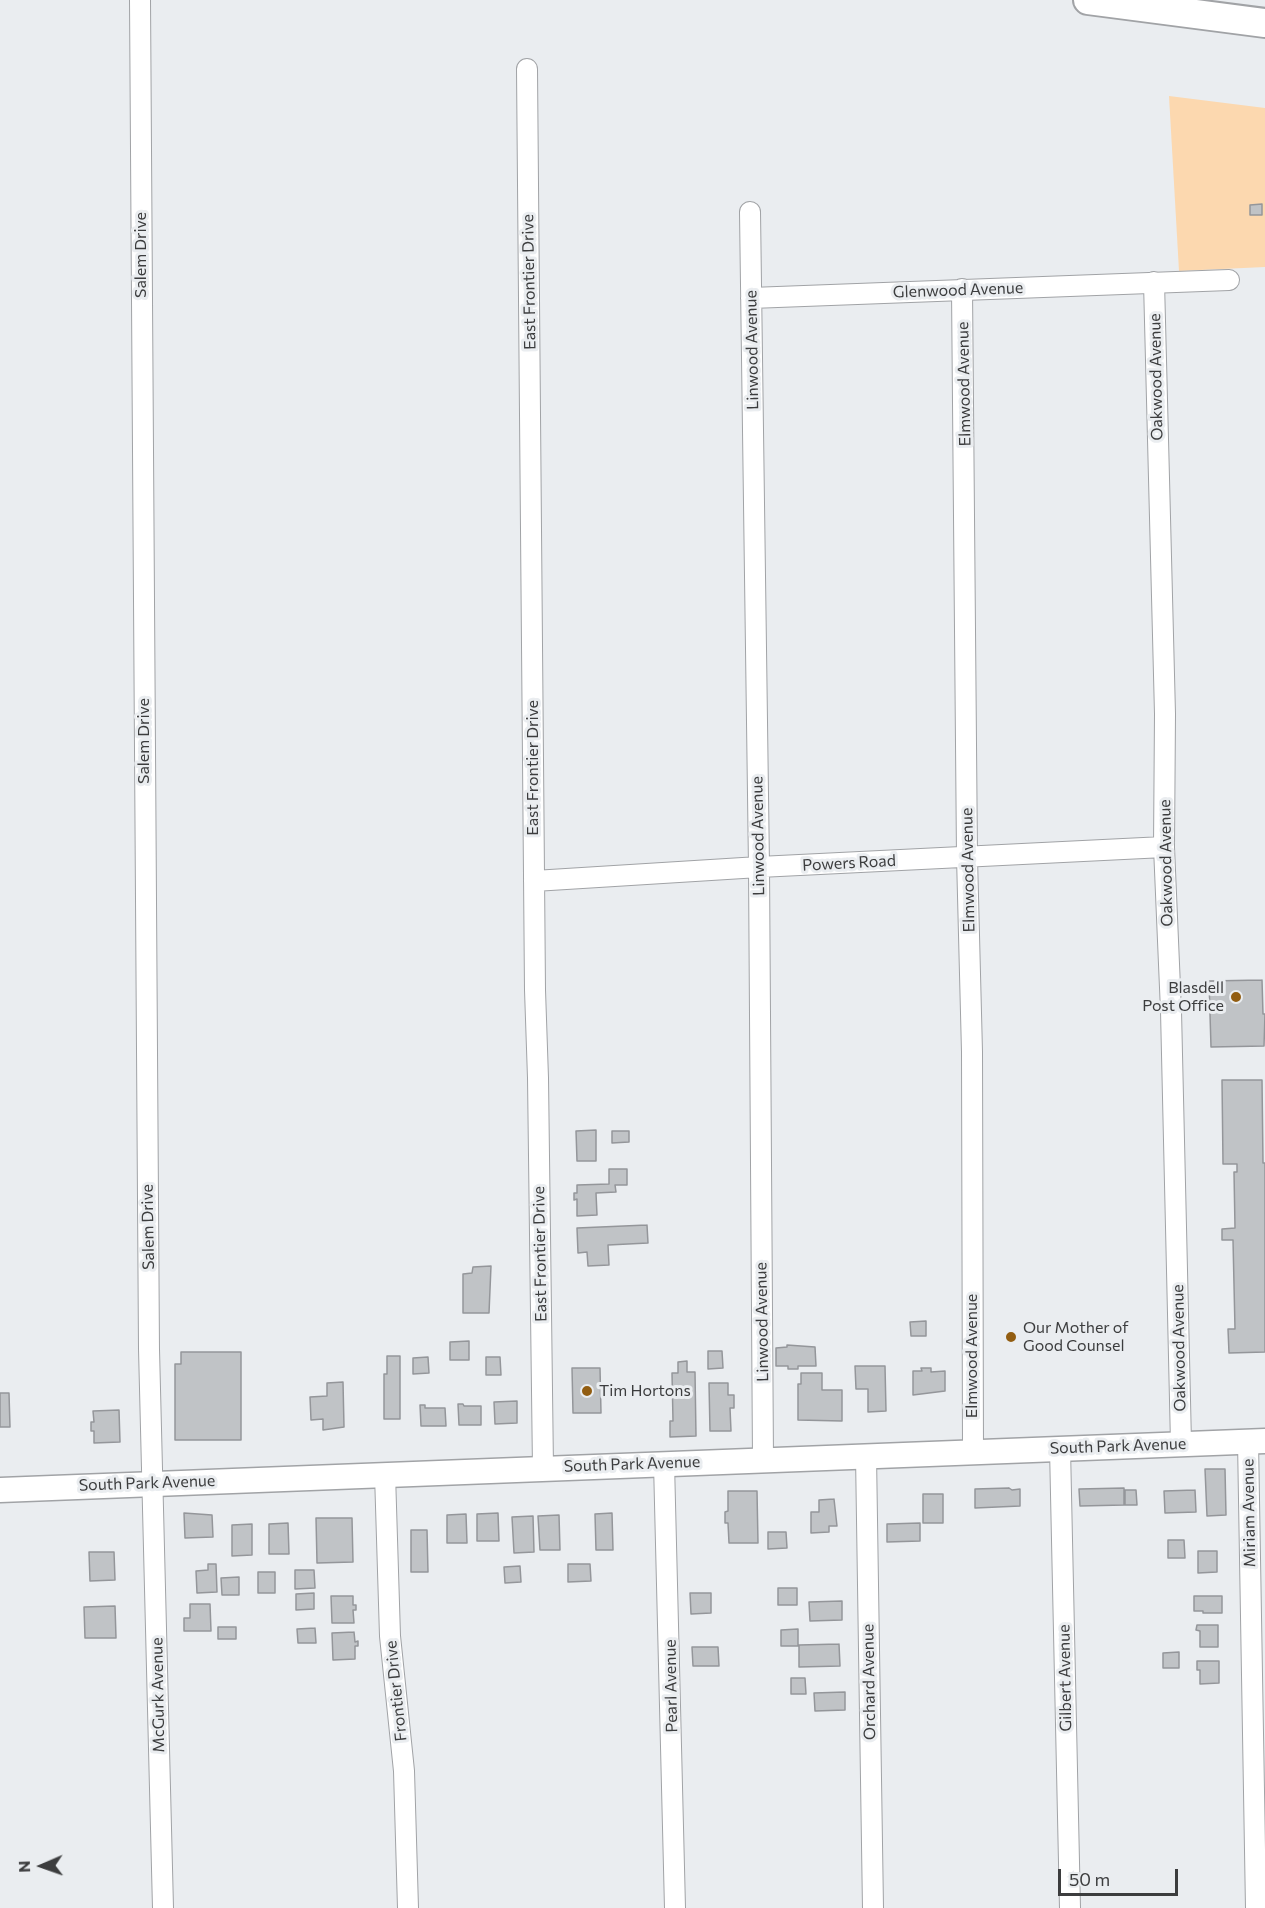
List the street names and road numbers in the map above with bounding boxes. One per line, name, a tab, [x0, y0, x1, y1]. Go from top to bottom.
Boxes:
street label: Salem Drive	[131, 212, 151, 298]
street label: East Frontier Drive	[518, 214, 540, 350]
street label: Glenwood Avenue	[892, 278, 1024, 302]
street label: Linwood Avenue	[741, 290, 763, 410]
street label: Oakwood Avenue	[1145, 313, 1167, 441]
street label: Elmwood Avenue	[953, 322, 975, 446]
street label: Salem Drive	[134, 698, 154, 784]
street label: East Frontier Drive	[523, 700, 543, 836]
street label: Linwood Avenue	[747, 776, 769, 896]
street label: Oakwood Avenue	[1155, 799, 1177, 927]
street label: Elmwood Avenue	[957, 808, 979, 932]
street label: Powers Road	[802, 851, 896, 875]
street label: Salem Drive	[138, 1184, 158, 1270]
street label: East Frontier Drive	[529, 1186, 551, 1322]
street label: Linwood Avenue	[751, 1262, 773, 1382]
street label: Oakwood Avenue	[1168, 1284, 1190, 1412]
street label: Elmwood Avenue	[962, 1294, 982, 1418]
street label: South Park Avenue	[1049, 1434, 1187, 1458]
street label: South Park Avenue	[563, 1452, 701, 1476]
street label: Miriam Avenue	[1238, 1459, 1260, 1567]
street label: South Park Avenue	[78, 1471, 216, 1495]
street label: Orchard Avenue	[858, 1624, 880, 1740]
street label: Gilbert Avenue	[1054, 1624, 1076, 1732]
street label: McGurk Avenue	[147, 1637, 169, 1753]
street label: Pearl Avenue	[661, 1639, 681, 1733]
street label: Frontier Drive	[381, 1640, 411, 1742]

